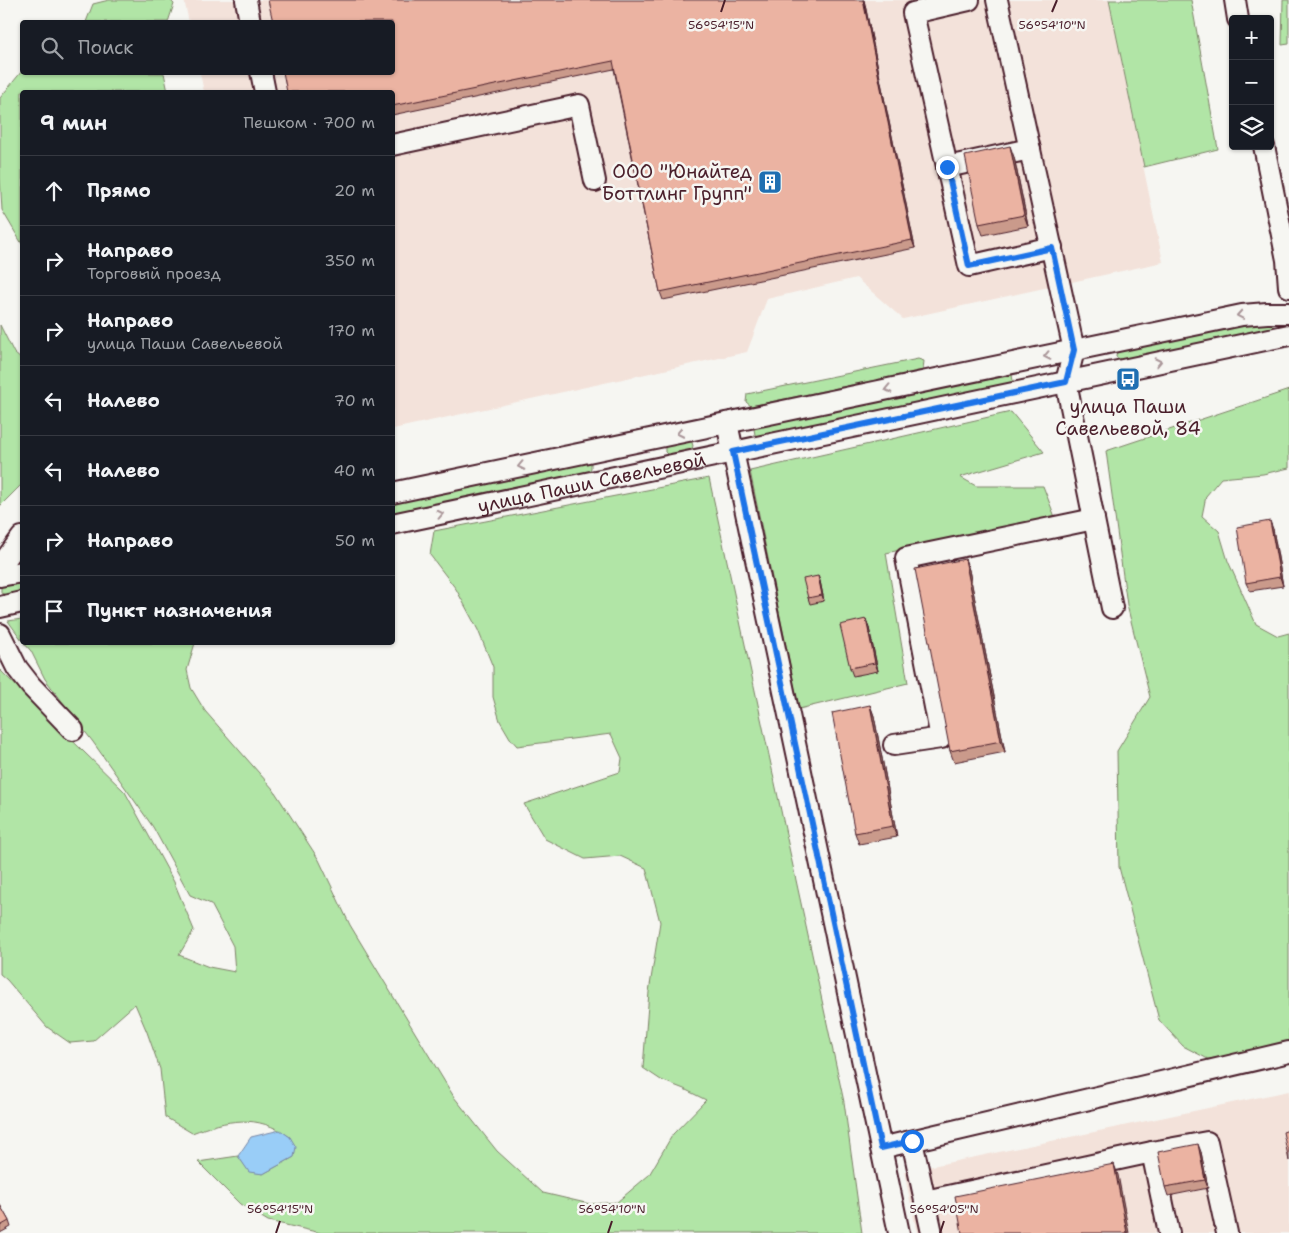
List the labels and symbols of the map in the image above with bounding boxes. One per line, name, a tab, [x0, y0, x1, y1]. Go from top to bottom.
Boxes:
text: 56°54'15"N	[688, 17, 754, 33]
text: 56°54'10"N	[1018, 17, 1086, 33]
route end	[936, 156, 959, 179]
place label: ООО "Юнайтед Боттлинг Групп"	[602, 159, 752, 206]
building icon: ООО "Юнайтед Боттлинг Групп"	[757, 169, 783, 195]
one-way arrow	[1236, 310, 1245, 320]
one-way arrow	[1043, 350, 1052, 360]
one-way arrow	[1153, 358, 1162, 368]
bus stop icon: улица Паши Савельевой, 84	[1115, 366, 1141, 392]
one-way arrow	[884, 383, 892, 394]
place label: улица Паши Савельевой, 84	[1055, 394, 1201, 441]
one-way arrow	[675, 427, 684, 438]
street label: улица Паши Савельевой	[475, 446, 708, 518]
one-way arrow	[516, 461, 525, 471]
one-way arrow	[436, 509, 445, 519]
route start	[901, 1130, 924, 1153]
text: 56°54'15"N	[247, 1201, 313, 1217]
text: 56°54'10"N	[578, 1201, 646, 1217]
text: 56°54'05"N	[909, 1201, 979, 1217]

